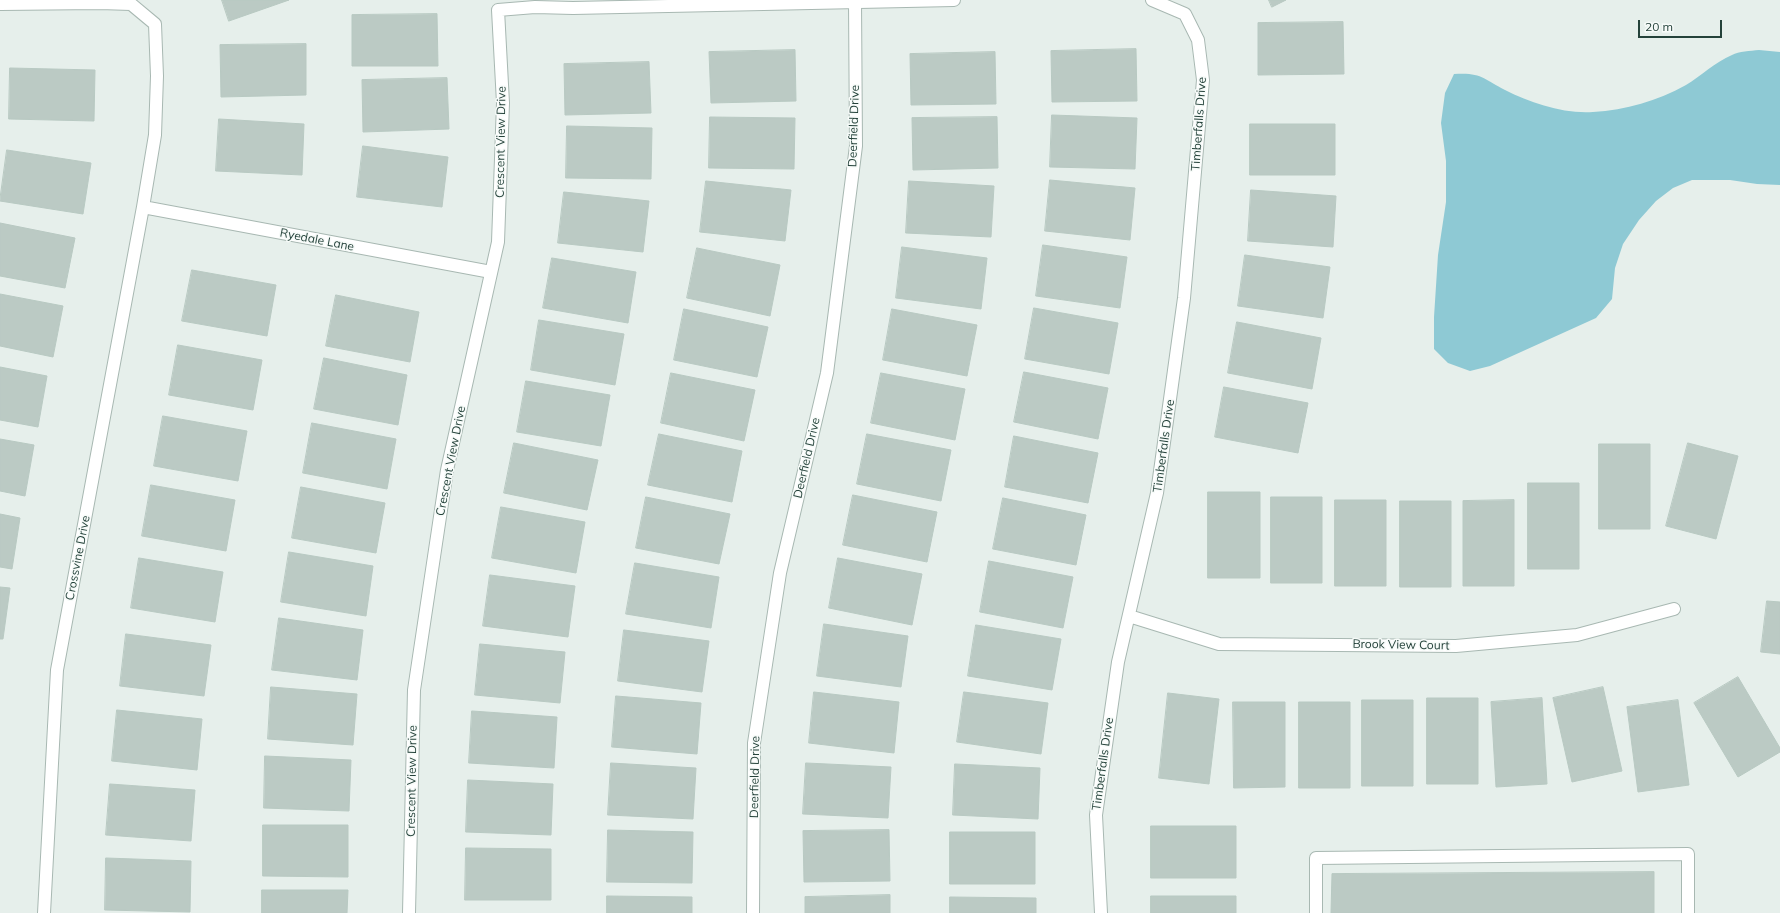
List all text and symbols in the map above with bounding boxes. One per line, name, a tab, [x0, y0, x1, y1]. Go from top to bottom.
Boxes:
scale bar	[1640, 12, 1724, 38]
text: 20 m	[1645, 19, 1673, 34]
street label: Timberfalls Drive	[1189, 77, 1209, 171]
street label: Deerfield Drive	[845, 85, 863, 167]
street label: Crescent View Drive	[493, 86, 509, 198]
street label: Ryedale Lane	[279, 226, 355, 254]
street label: Timberfalls Drive	[1150, 398, 1178, 494]
street label: Crescent View Drive	[433, 405, 469, 517]
street label: Deerfield Drive	[791, 416, 823, 500]
street label: Crossvine Drive	[63, 514, 93, 602]
street label: Brook View Court	[1352, 637, 1450, 653]
street label: Timberfalls Drive	[1089, 716, 1117, 812]
street label: Crescent View Drive	[404, 725, 420, 837]
street label: Deerfield Drive	[747, 736, 763, 818]

